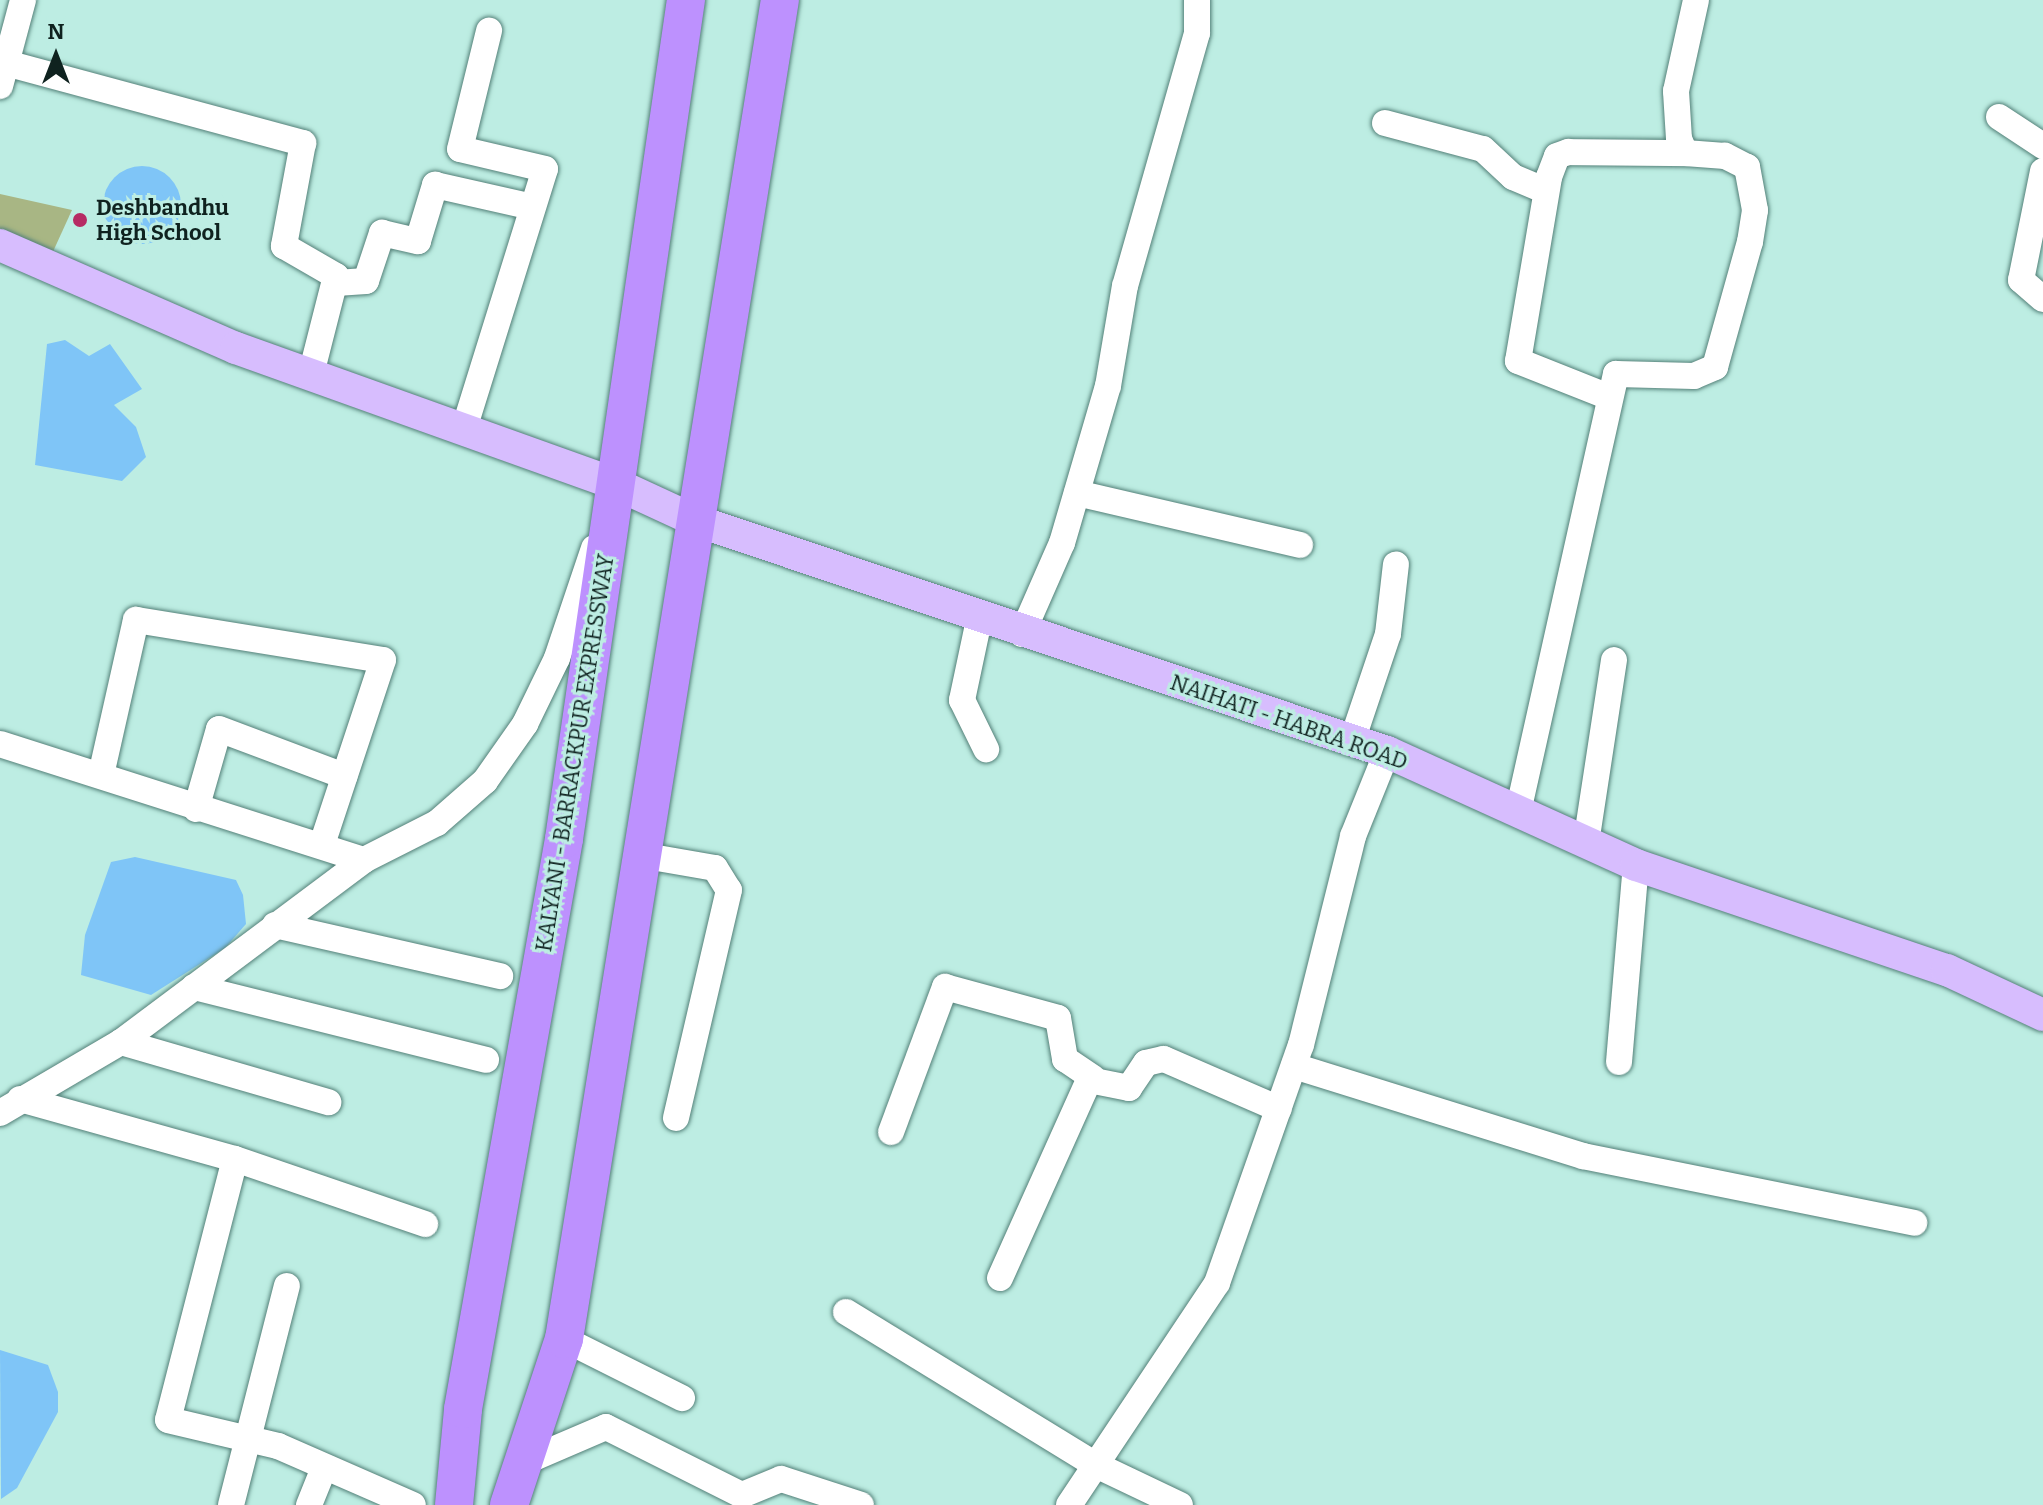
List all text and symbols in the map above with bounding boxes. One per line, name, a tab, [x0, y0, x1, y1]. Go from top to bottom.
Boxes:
north arrow	[16, 16, 96, 96]
text: N	[48, 18, 64, 45]
place label: Deshbandhu High School	[96, 194, 229, 246]
marker: Deshbandhu High School	[71, 211, 89, 229]
street label: KALYANI - BARRACKPUR EXPRESSWAY	[531, 552, 619, 954]
street label: NAIHATI - HABRA ROAD	[1167, 669, 1411, 775]

